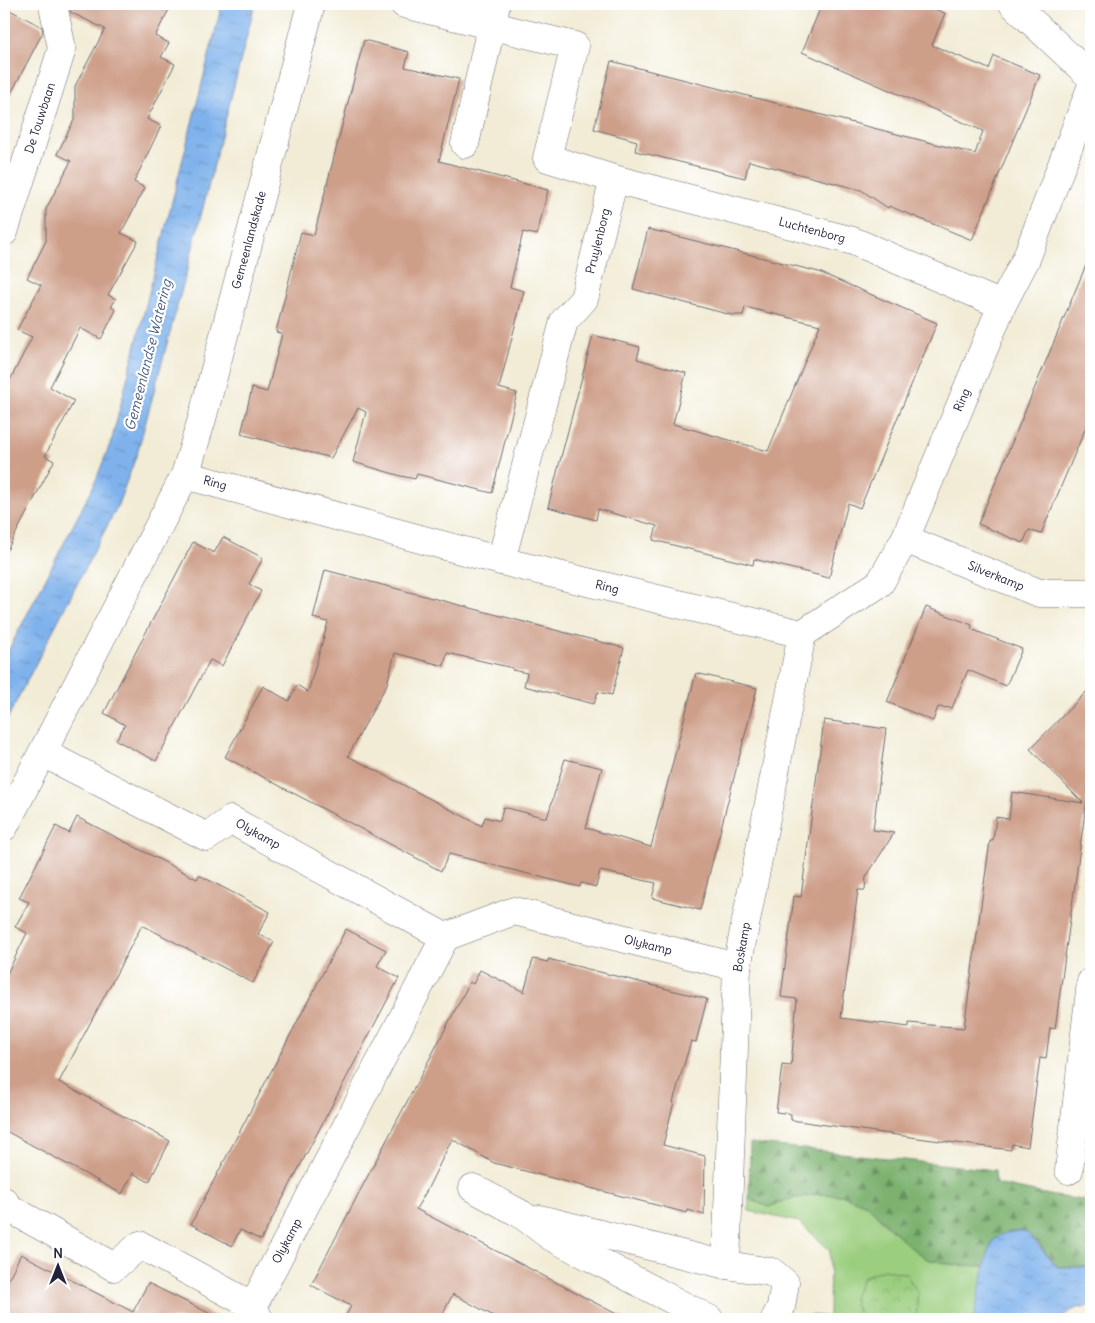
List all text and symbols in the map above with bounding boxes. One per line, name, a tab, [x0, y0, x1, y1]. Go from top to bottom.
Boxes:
street label: De Touwbaan	[21, 80, 58, 155]
street label: Gemeenlandskade	[228, 189, 269, 291]
street label: Pruylenborg	[582, 207, 613, 275]
street label: Luchtenborg	[777, 213, 847, 246]
water label: Gemeenlandse Watering	[121, 276, 176, 432]
street label: Ring	[950, 386, 973, 414]
street label: Ring	[202, 472, 229, 493]
street label: Silverkamp	[966, 557, 1027, 594]
street label: Ring	[594, 576, 621, 597]
street label: Olykamp	[233, 815, 283, 852]
street label: Boskamp	[730, 921, 753, 973]
street label: Olykamp	[623, 931, 674, 958]
street label: Olykamp	[268, 1215, 305, 1266]
north arrow	[32, 1240, 82, 1290]
text: N	[53, 1244, 63, 1262]

